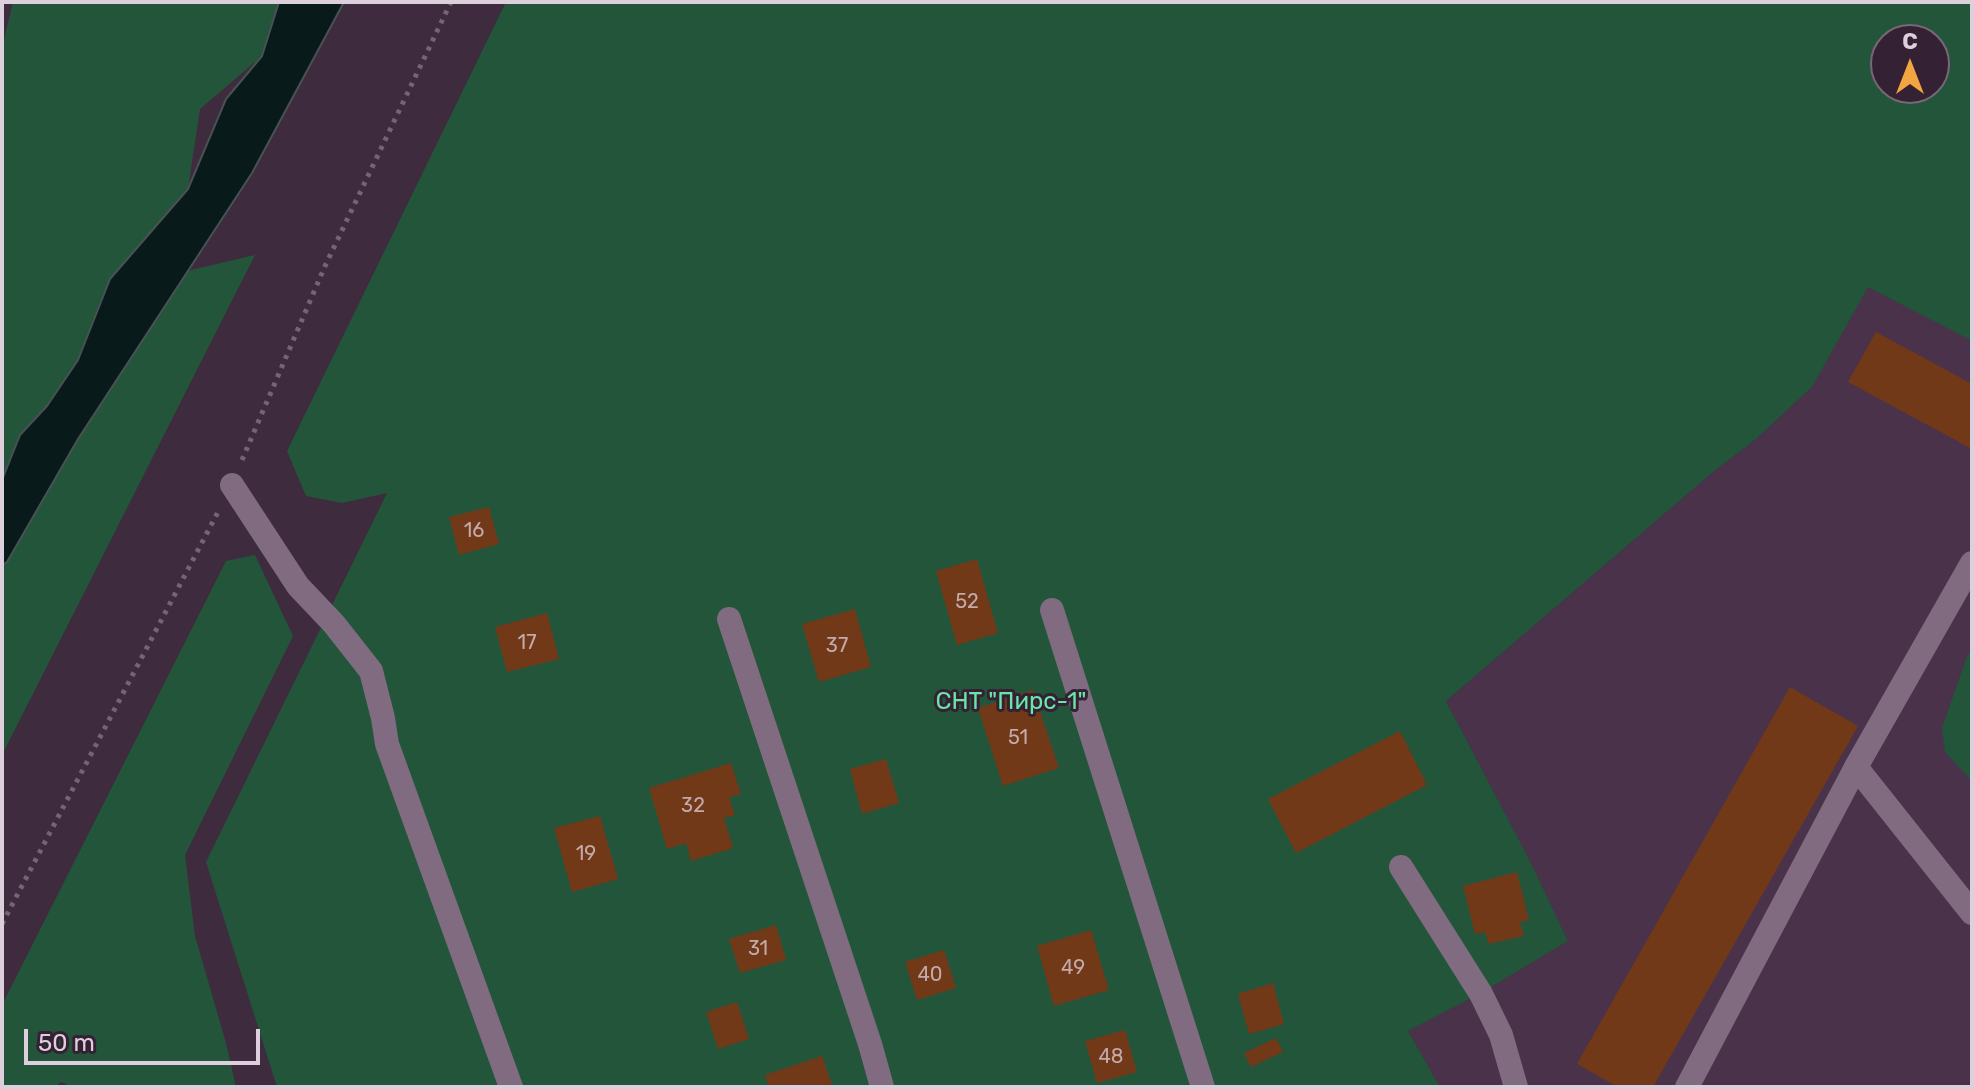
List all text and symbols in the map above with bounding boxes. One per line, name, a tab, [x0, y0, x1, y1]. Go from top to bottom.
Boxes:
north arrow	[1870, 24, 1950, 104]
text: С	[1902, 28, 1918, 55]
house number: 16	[464, 519, 484, 543]
house number: 52	[955, 590, 979, 614]
house number: 17	[518, 631, 536, 655]
house number: 37	[826, 634, 848, 658]
park label: СНТ "Пирс-1"	[935, 688, 1087, 716]
house number: 51	[1008, 726, 1028, 750]
house number: 32	[681, 794, 705, 818]
house number: 19	[576, 842, 596, 866]
house number: 31	[748, 937, 768, 961]
house number: 49	[1061, 956, 1085, 980]
house number: 40	[917, 963, 943, 987]
scale bar	[28, 1013, 264, 1063]
text: 50 m	[38, 1029, 95, 1057]
house number: 48	[1098, 1045, 1124, 1069]

